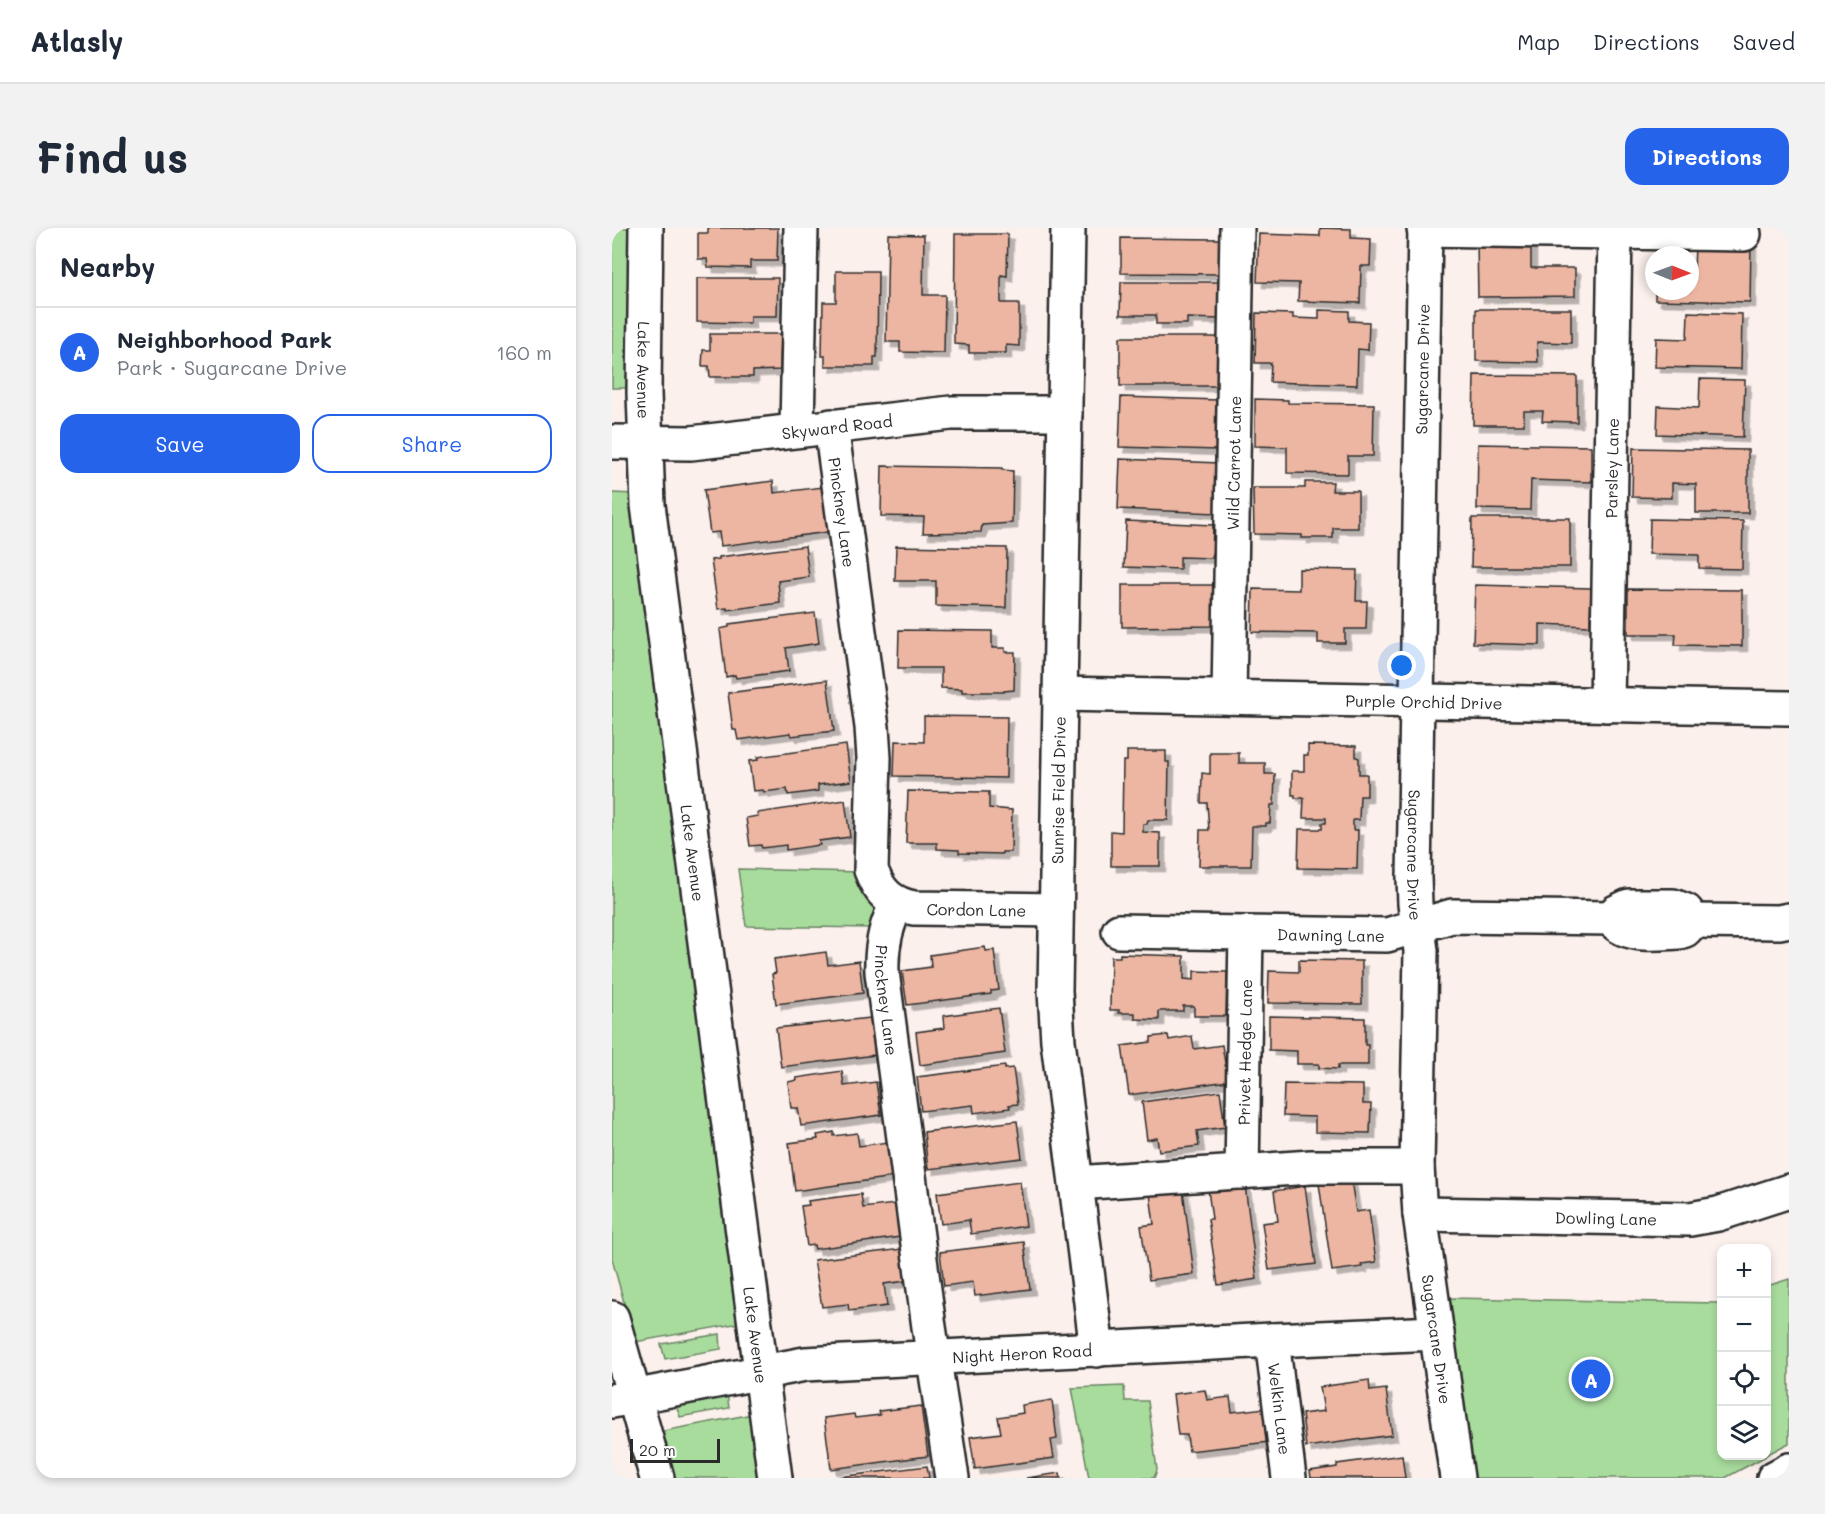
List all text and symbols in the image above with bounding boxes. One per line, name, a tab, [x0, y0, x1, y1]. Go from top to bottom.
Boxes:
text: Atlasly	[30, 23, 124, 59]
text: Map	[1517, 28, 1560, 55]
text: Directions	[1593, 28, 1700, 55]
text: Saved	[1733, 28, 1795, 55]
button: Directions	[1625, 128, 1789, 185]
text: Find us	[36, 129, 188, 184]
north arrow	[1645, 246, 1699, 300]
text: Nearby	[60, 250, 155, 284]
street label: Sugarcane Drive	[1410, 304, 1434, 434]
street label: Lake Avenue	[633, 321, 655, 419]
text: Neighborhood Park	[117, 325, 332, 354]
text: A	[73, 339, 86, 365]
text: 160 m	[496, 339, 552, 365]
text: Park · Sugarcane Drive	[117, 354, 347, 380]
street label: Wild Carrot Lane	[1221, 396, 1245, 531]
street label: Skyward Road	[780, 409, 894, 443]
button: Save	[60, 414, 300, 473]
button: Share	[312, 414, 552, 473]
street label: Parsley Lane	[1600, 418, 1622, 518]
street label: Pinckney Lane	[825, 456, 861, 569]
your location	[1387, 651, 1416, 680]
street label: Purple Orchid Drive	[1345, 689, 1503, 713]
street label: Sunrise Field Drive	[1046, 716, 1070, 864]
street label: Sugarcane Drive	[1404, 789, 1427, 921]
street label: Lake Avenue	[677, 803, 710, 903]
street label: Cordon Lane	[926, 898, 1026, 920]
street label: Dawning Lane	[1277, 923, 1385, 945]
street label: Pinckney Lane	[871, 944, 903, 1057]
street label: Privet Hedge Lane	[1232, 979, 1256, 1125]
street label: Dowling Lane	[1555, 1206, 1657, 1229]
map controls	[1717, 1244, 1771, 1460]
button: +	[1717, 1244, 1771, 1298]
street label: Sugarcane Drive	[1418, 1273, 1457, 1405]
street label: Lake Avenue	[740, 1285, 773, 1384]
button: −	[1717, 1298, 1771, 1352]
street label: Night Heron Road	[952, 1339, 1093, 1367]
button: locate	[1717, 1352, 1771, 1406]
pin: A	[1572, 1356, 1610, 1402]
street label: Welkin Lane	[1264, 1361, 1297, 1456]
button: layers	[1717, 1406, 1771, 1460]
scale bar	[630, 1436, 720, 1464]
text: 20 m	[639, 1439, 676, 1460]

